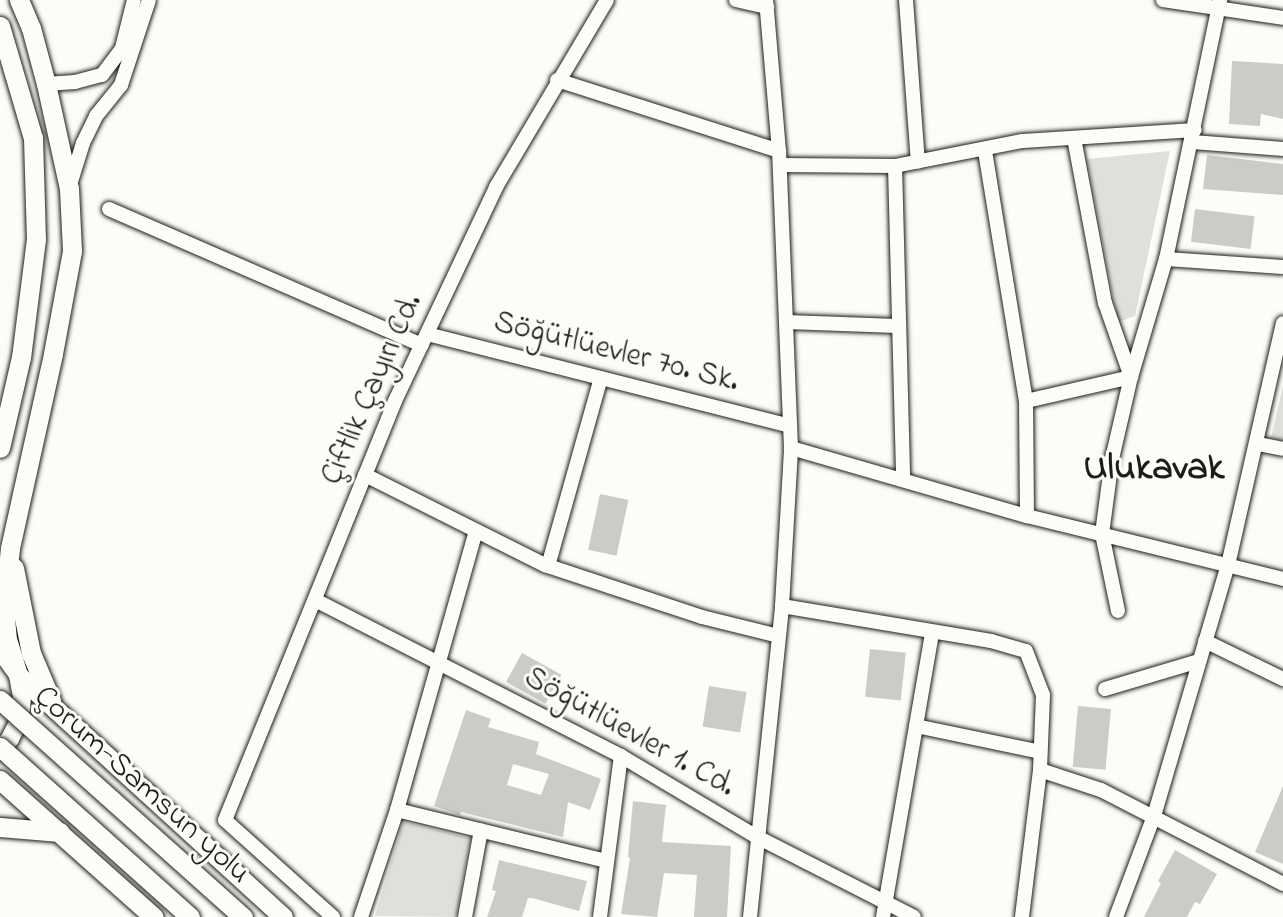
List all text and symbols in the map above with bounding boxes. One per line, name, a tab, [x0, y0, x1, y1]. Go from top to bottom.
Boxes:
street label: Çiftlik Çayırı Cd.	[314, 289, 432, 491]
street label: Söğütlüevler 70. Sk.	[490, 304, 742, 402]
district label: Ulukavak	[1083, 447, 1225, 493]
street label: Söğütlüevler 1. Cd.	[517, 659, 741, 807]
street label: Çorum-Samsun yolu	[25, 679, 257, 893]

